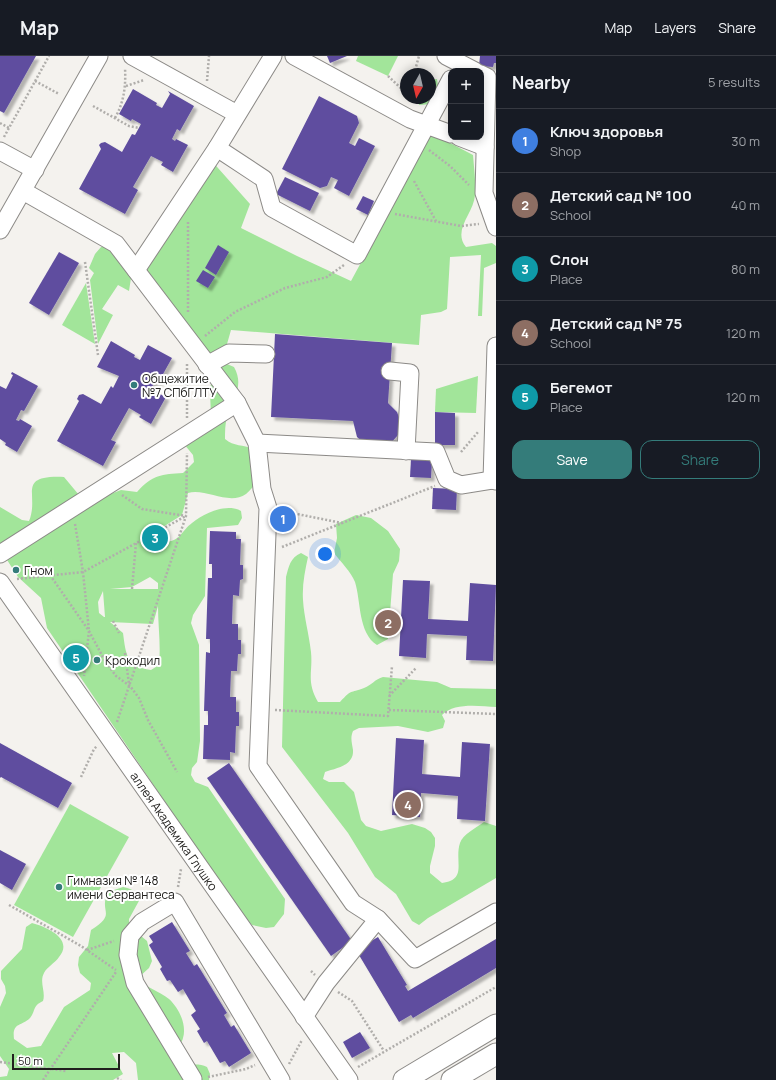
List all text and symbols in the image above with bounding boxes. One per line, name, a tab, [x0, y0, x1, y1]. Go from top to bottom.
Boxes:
text: Map	[20, 15, 59, 41]
text: Map	[604, 18, 632, 37]
text: Layers	[654, 18, 696, 37]
text: Share	[718, 18, 756, 37]
north arrow	[400, 68, 436, 104]
map controls	[448, 68, 484, 140]
button: +	[448, 68, 484, 104]
text: Nearby	[512, 71, 570, 94]
text: 5 results	[708, 73, 760, 91]
button: −	[448, 104, 484, 140]
text: Ключ здоровья	[550, 121, 663, 142]
text: 1	[522, 132, 528, 150]
text: 30 m	[731, 132, 760, 150]
text: Shop	[550, 142, 581, 160]
text: Детский сад № 100	[550, 185, 692, 206]
text: 2	[521, 196, 529, 214]
text: 40 m	[731, 196, 760, 214]
text: School	[550, 206, 591, 224]
text: Слон	[550, 249, 589, 270]
text: 3	[521, 260, 529, 278]
text: 80 m	[731, 260, 760, 278]
text: Place	[550, 270, 583, 288]
text: Детский сад № 75	[550, 313, 682, 334]
text: 4	[521, 324, 529, 342]
text: 120 m	[726, 324, 760, 342]
text: School	[550, 334, 591, 352]
place label: Общежитие №7 СПбГЛТУ	[142, 370, 217, 401]
text: Бегемот	[550, 377, 613, 398]
marker: Общежитие №7 СПбГЛТУ	[129, 380, 139, 390]
text: 5	[521, 388, 529, 406]
text: 120 m	[726, 388, 760, 406]
text: Place	[550, 398, 583, 416]
button: Save	[512, 440, 632, 479]
button: Share	[640, 440, 760, 479]
pin: 1	[270, 504, 296, 534]
pin: 3	[142, 523, 168, 553]
your location	[315, 544, 335, 564]
place label: Гном	[24, 562, 53, 579]
marker: Гном	[11, 565, 21, 575]
pin: 2	[375, 608, 401, 638]
pin: 5	[63, 643, 89, 673]
place label: Крокодил	[105, 652, 160, 669]
marker: Крокодил	[92, 655, 102, 665]
street label: аллея Академика Глушко	[127, 768, 222, 894]
pin: 4	[395, 790, 421, 820]
place label: Гимназия № 148 имени Сервантеса	[67, 872, 175, 903]
marker: Гимназия № 148 имени Сервантеса	[54, 882, 64, 892]
scale bar	[12, 1052, 120, 1071]
text: 50 m	[18, 1053, 43, 1068]

